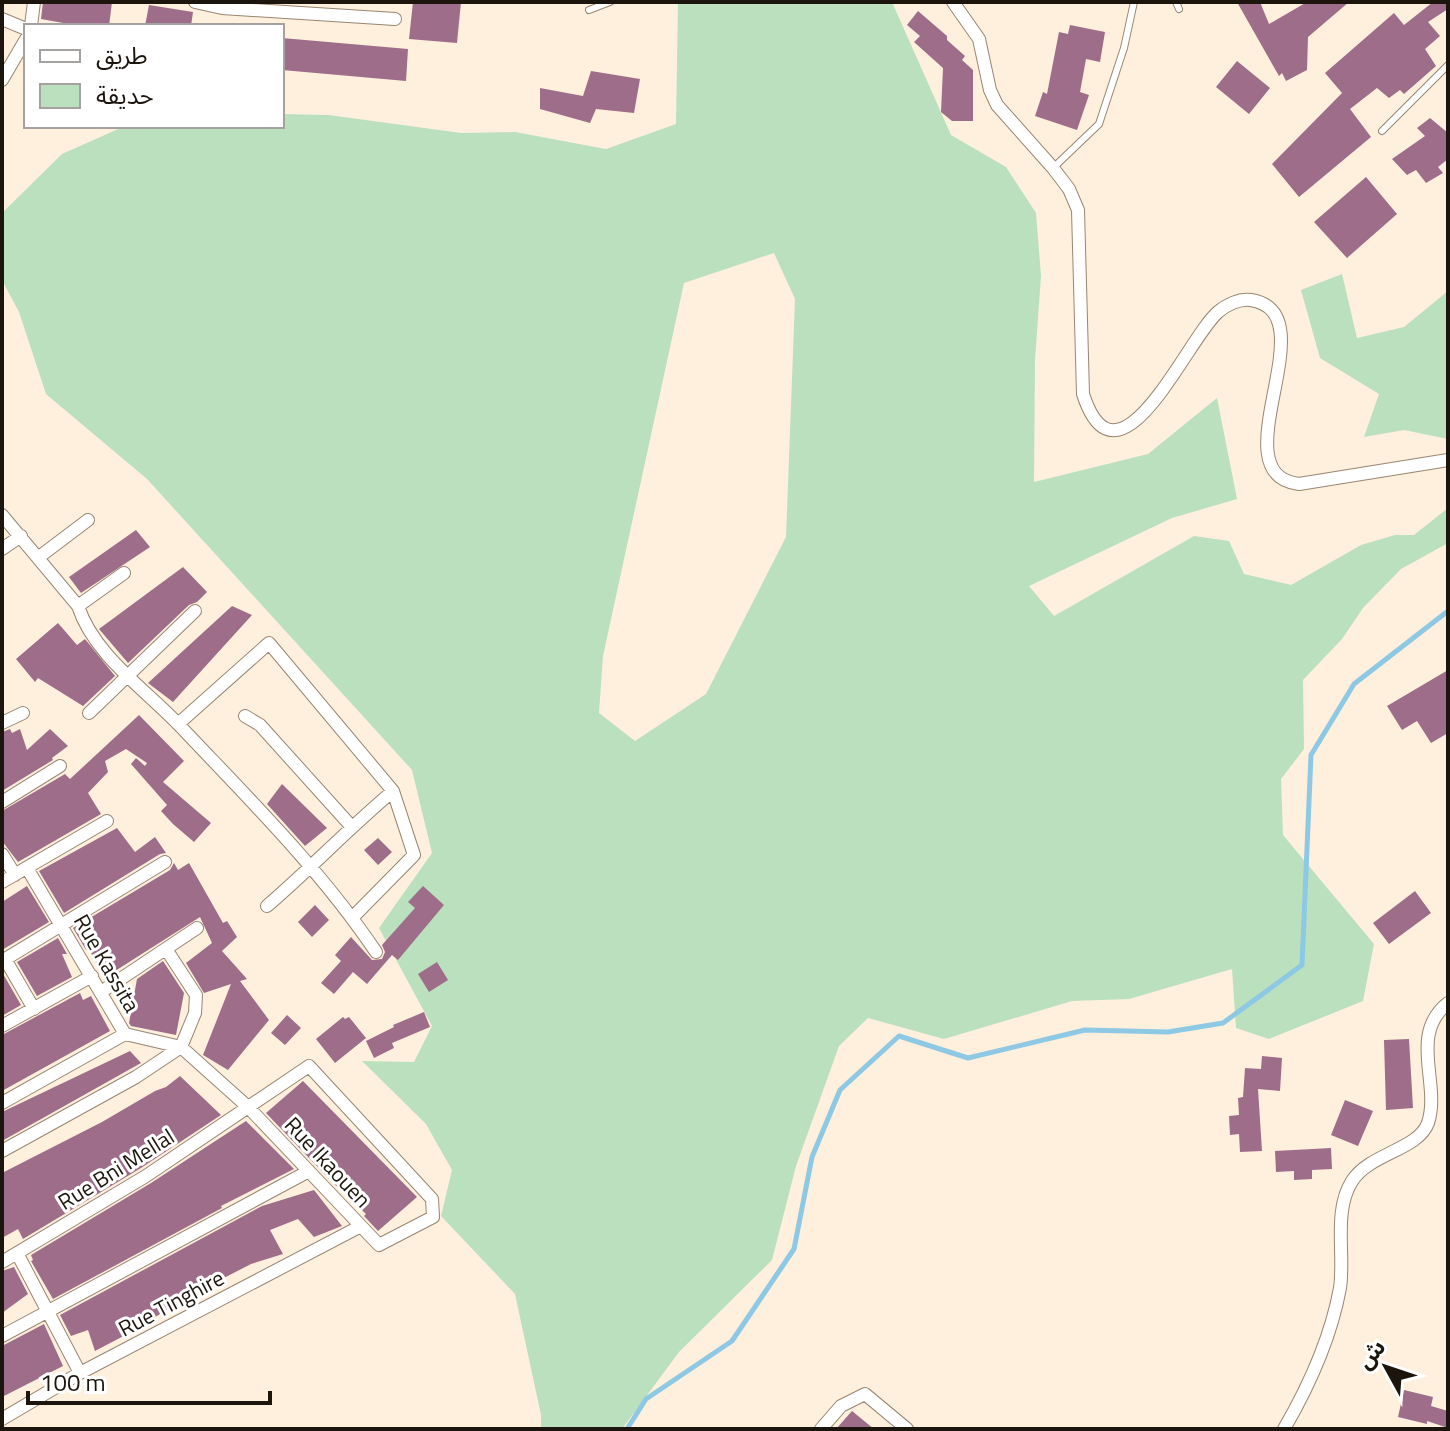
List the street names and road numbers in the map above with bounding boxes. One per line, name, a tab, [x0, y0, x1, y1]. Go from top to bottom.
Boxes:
street label: Rue Kassita	[65, 907, 149, 1019]
street label: Rue Ikaouen	[277, 1109, 379, 1215]
street label: Rue Bni Mellal	[51, 1120, 181, 1218]
street label: Rue Tinghire	[112, 1261, 230, 1345]

